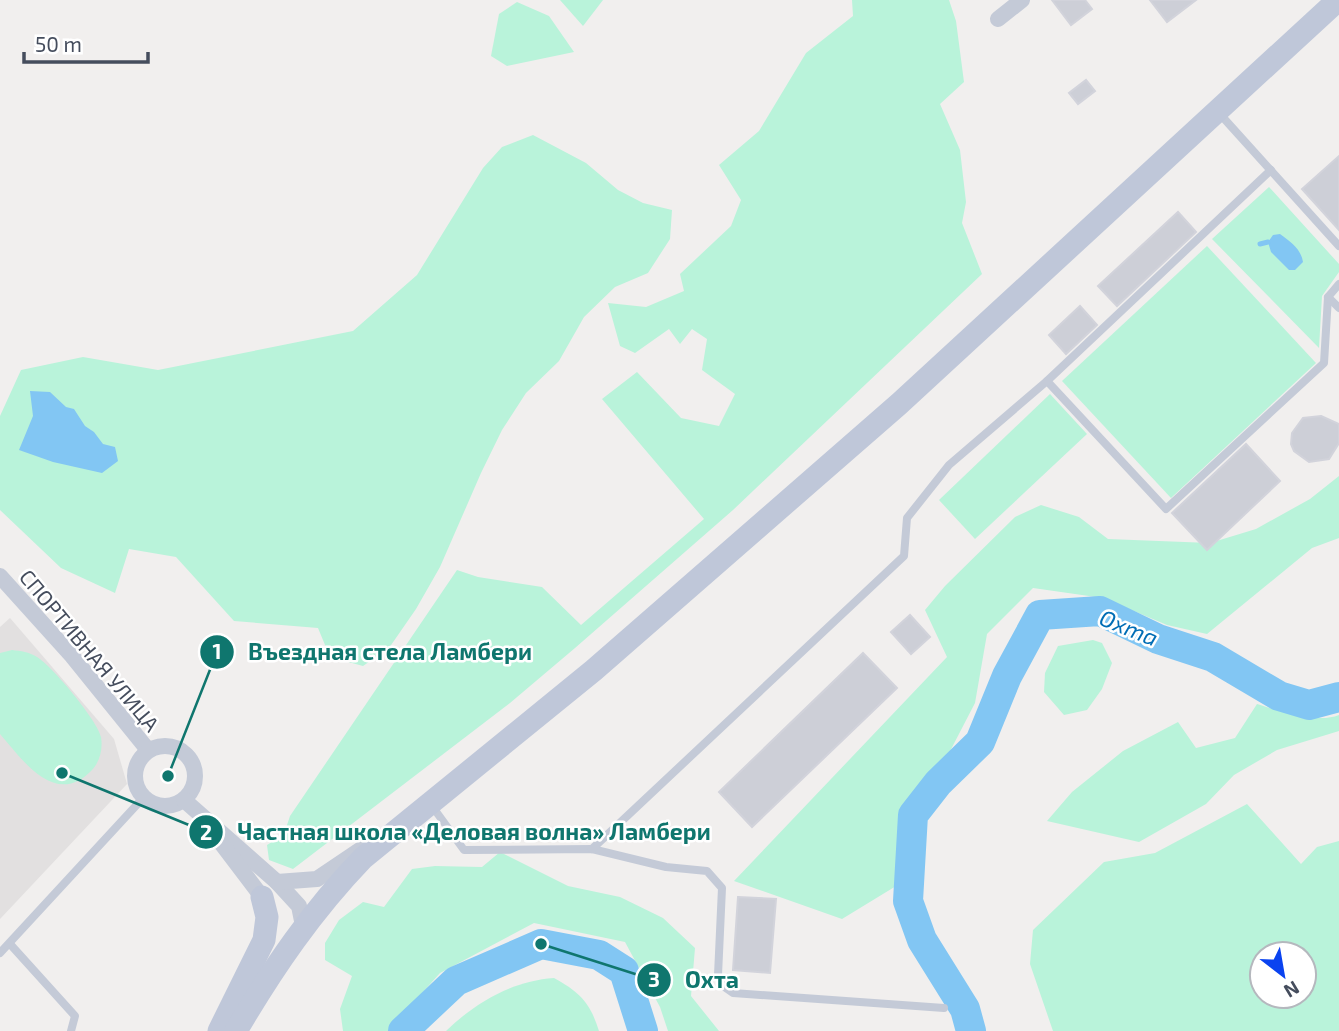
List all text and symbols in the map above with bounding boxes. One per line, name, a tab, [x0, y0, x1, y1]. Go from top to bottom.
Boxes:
scale bar	[24, 21, 149, 65]
text: 50 m	[35, 31, 82, 56]
street label: СПОРТИВНАЯ УЛИЦА	[15, 564, 165, 736]
water label: Охта	[1096, 603, 1162, 651]
callout: Въездная стела Ламбери	[200, 630, 546, 674]
text: Въездная стела Ламбери	[248, 637, 532, 665]
text: 1	[212, 638, 222, 663]
callout: Частная школа «Деловая волна» Ламбери	[188, 810, 725, 854]
text: Частная школа «Деловая волна» Ламбери	[237, 817, 711, 845]
text: 2	[200, 819, 212, 844]
north arrow	[1248, 940, 1318, 1010]
callout: Охта	[636, 958, 753, 1002]
text: Охта	[685, 965, 739, 993]
text: 3	[648, 966, 660, 991]
text: N	[1280, 977, 1304, 1003]

